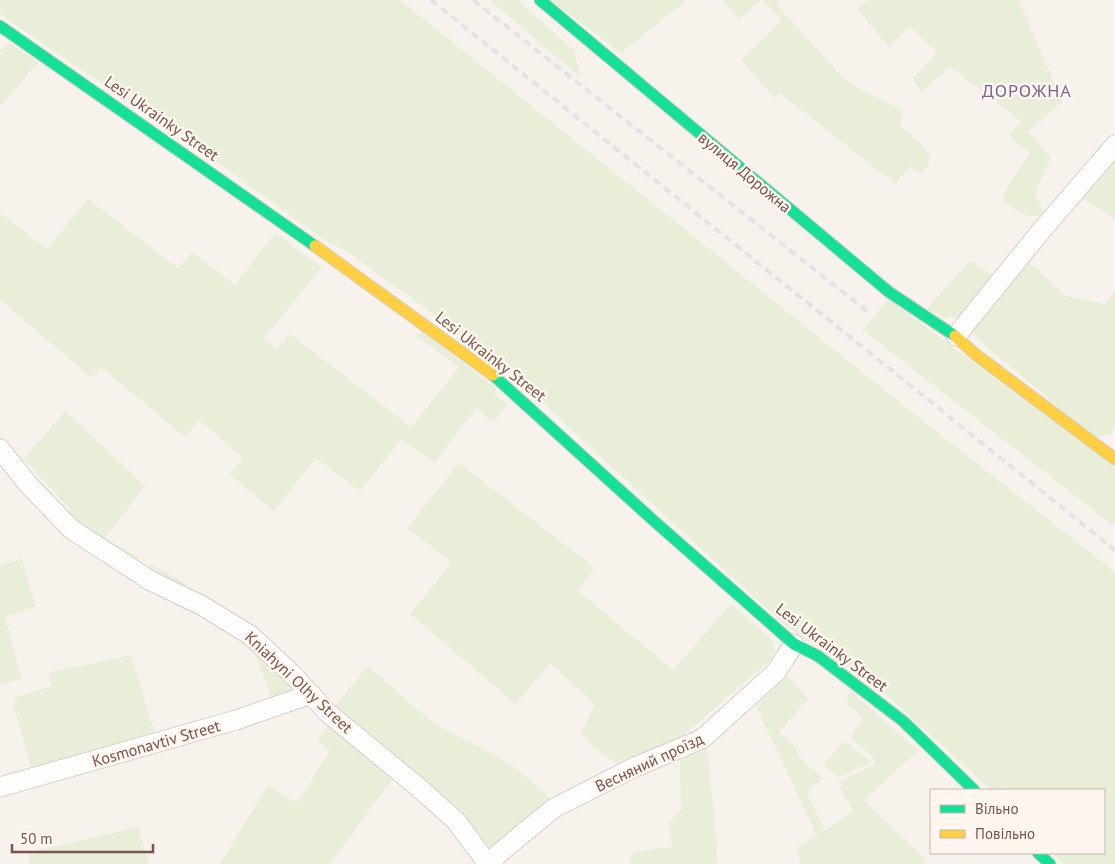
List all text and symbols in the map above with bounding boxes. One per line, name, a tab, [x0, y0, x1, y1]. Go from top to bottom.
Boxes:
street label: Lesi Ukrainky Street	[101, 71, 223, 165]
district label: ДОРОЖНА	[982, 79, 1072, 102]
street label: вулиця Дорожна	[694, 127, 796, 217]
street label: Lesi Ukrainky Street	[432, 307, 551, 406]
street label: Lesi Ukrainky Street	[772, 598, 892, 696]
street label: Kniahyni Olhy Street	[241, 627, 358, 738]
street label: Kosmonavtiv Street	[90, 715, 223, 771]
street label: Весняний проїзд	[592, 728, 707, 796]
legend	[930, 789, 1105, 854]
text: Вільно	[975, 799, 1018, 818]
scale bar	[12, 822, 154, 854]
text: Повільно	[975, 824, 1035, 843]
text: 50 m	[20, 829, 53, 848]

